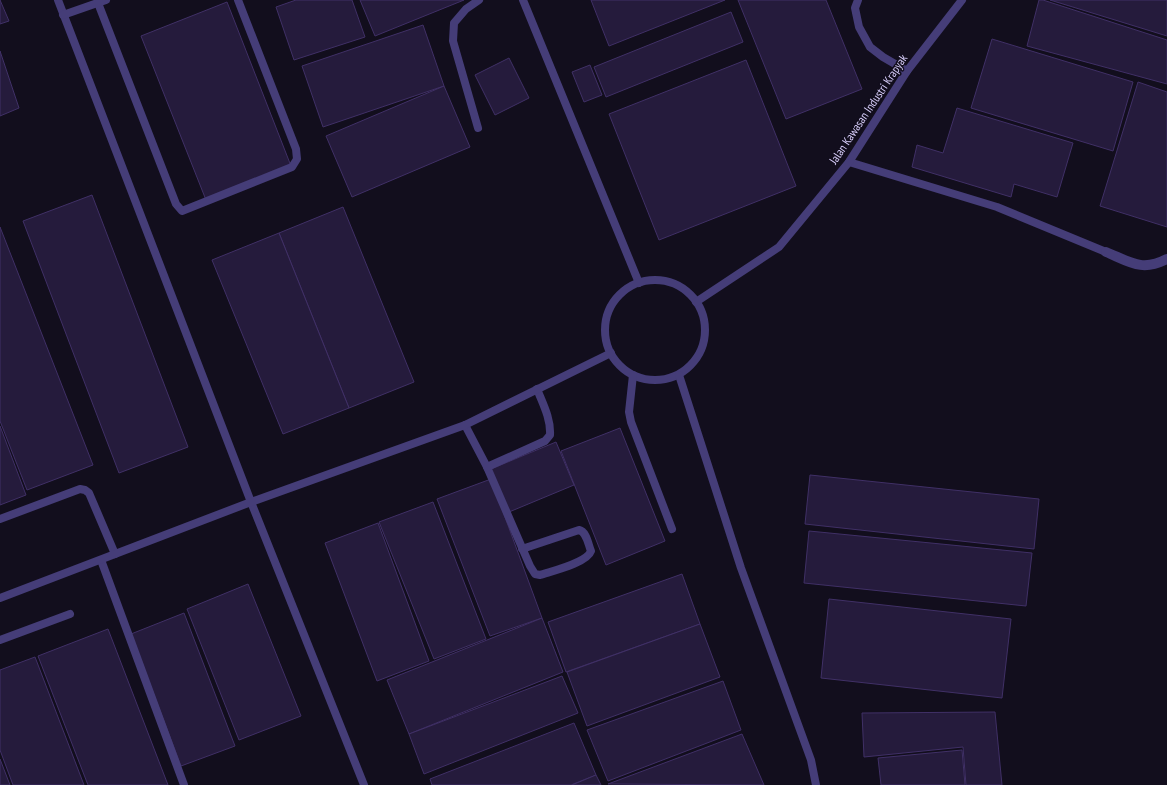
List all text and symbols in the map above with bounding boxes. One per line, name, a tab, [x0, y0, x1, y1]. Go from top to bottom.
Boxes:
street label: Jalan Kawasan Industri Krapyak	[825, 51, 911, 168]

